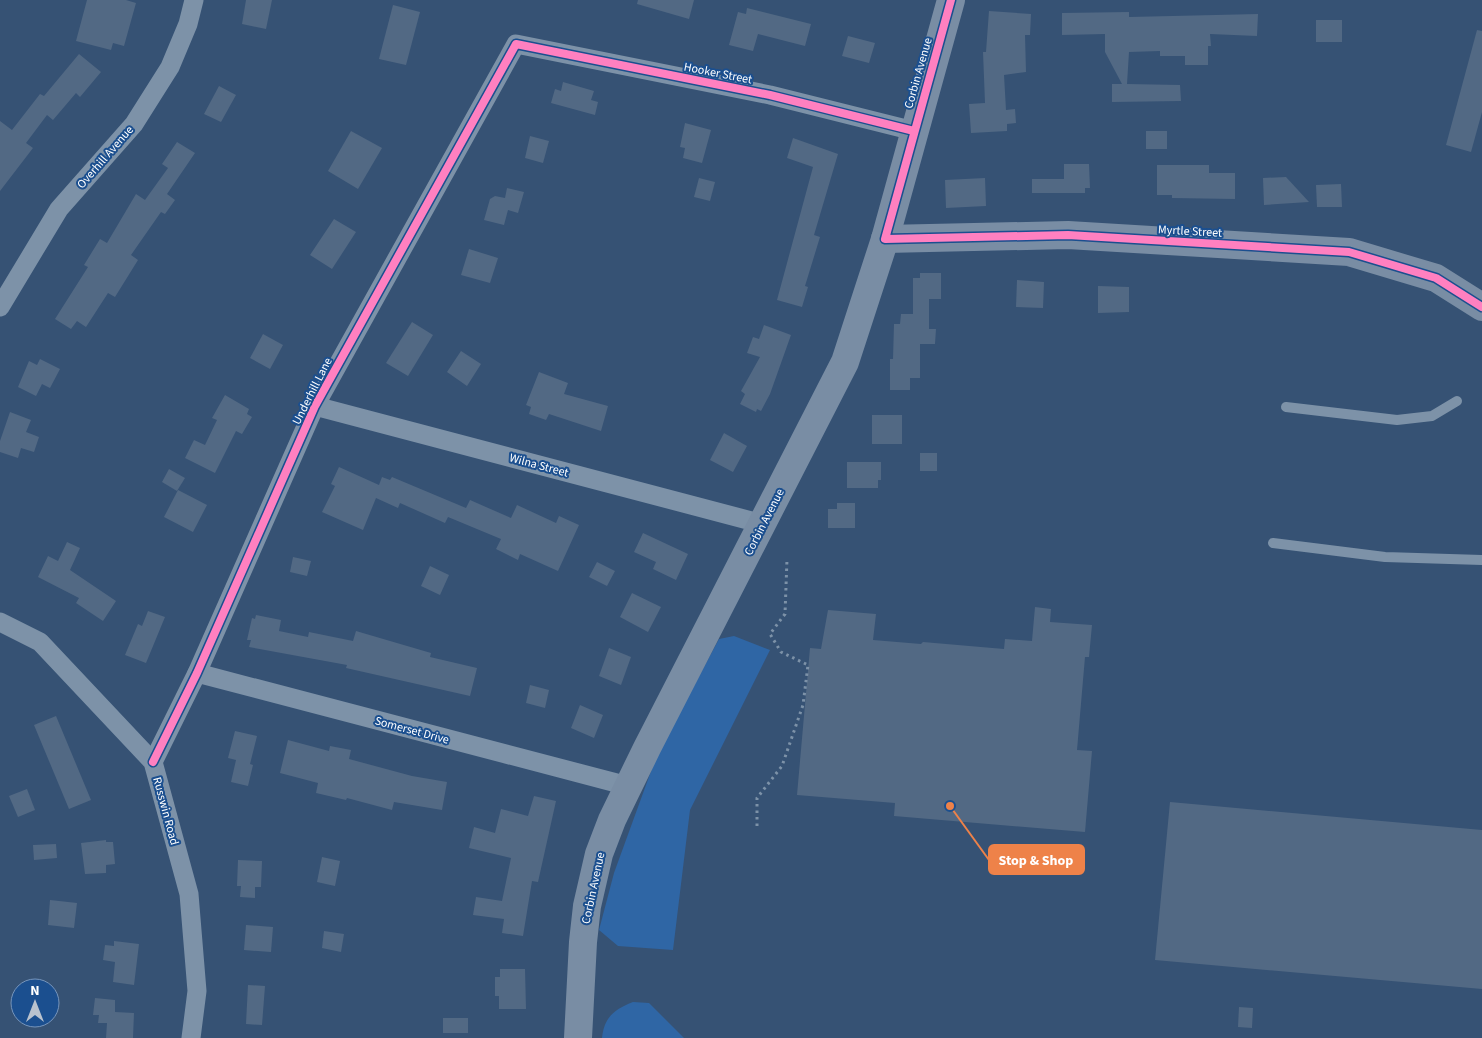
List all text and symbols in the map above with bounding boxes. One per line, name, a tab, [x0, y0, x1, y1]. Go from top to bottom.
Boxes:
street label: Corbin Avenue	[900, 36, 937, 111]
street label: Hooker Street	[682, 59, 753, 88]
street label: Overhill Avenue	[73, 122, 138, 193]
street label: Myrtle Street	[1158, 221, 1222, 242]
street label: Underhill Lane	[288, 355, 337, 428]
street label: Wilna Street	[507, 449, 570, 482]
street label: Corbin Avenue	[740, 486, 789, 559]
street label: Somerset Drive	[373, 712, 451, 749]
street label: Russwin Road	[148, 775, 183, 847]
callout: Stop & Shop	[989, 845, 1084, 874]
street label: Corbin Avenue	[578, 851, 609, 926]
text: Stop & Shop	[999, 851, 1073, 871]
north arrow	[10, 978, 60, 1028]
text: N	[30, 981, 40, 1001]

